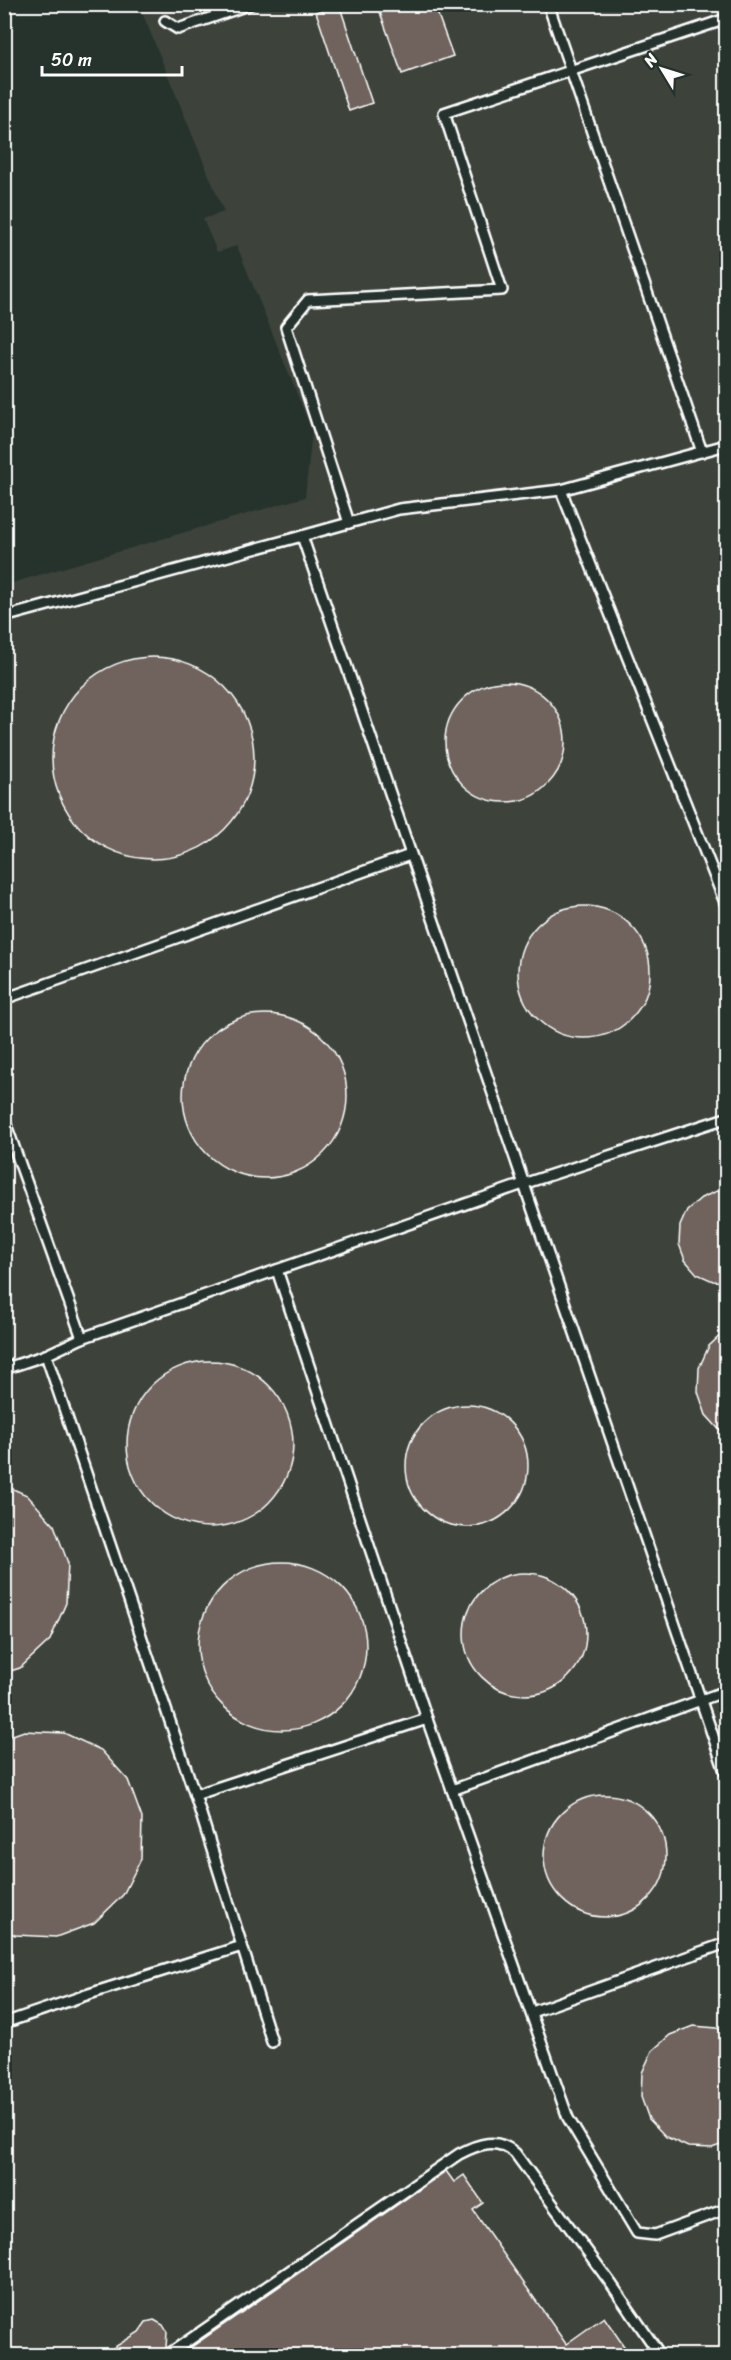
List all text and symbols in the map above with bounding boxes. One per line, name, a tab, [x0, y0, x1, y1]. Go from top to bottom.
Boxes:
scale bar	[42, 39, 182, 77]
north arrow	[632, 39, 692, 99]
text: 50 m	[51, 44, 92, 76]
text: N	[635, 46, 666, 74]

